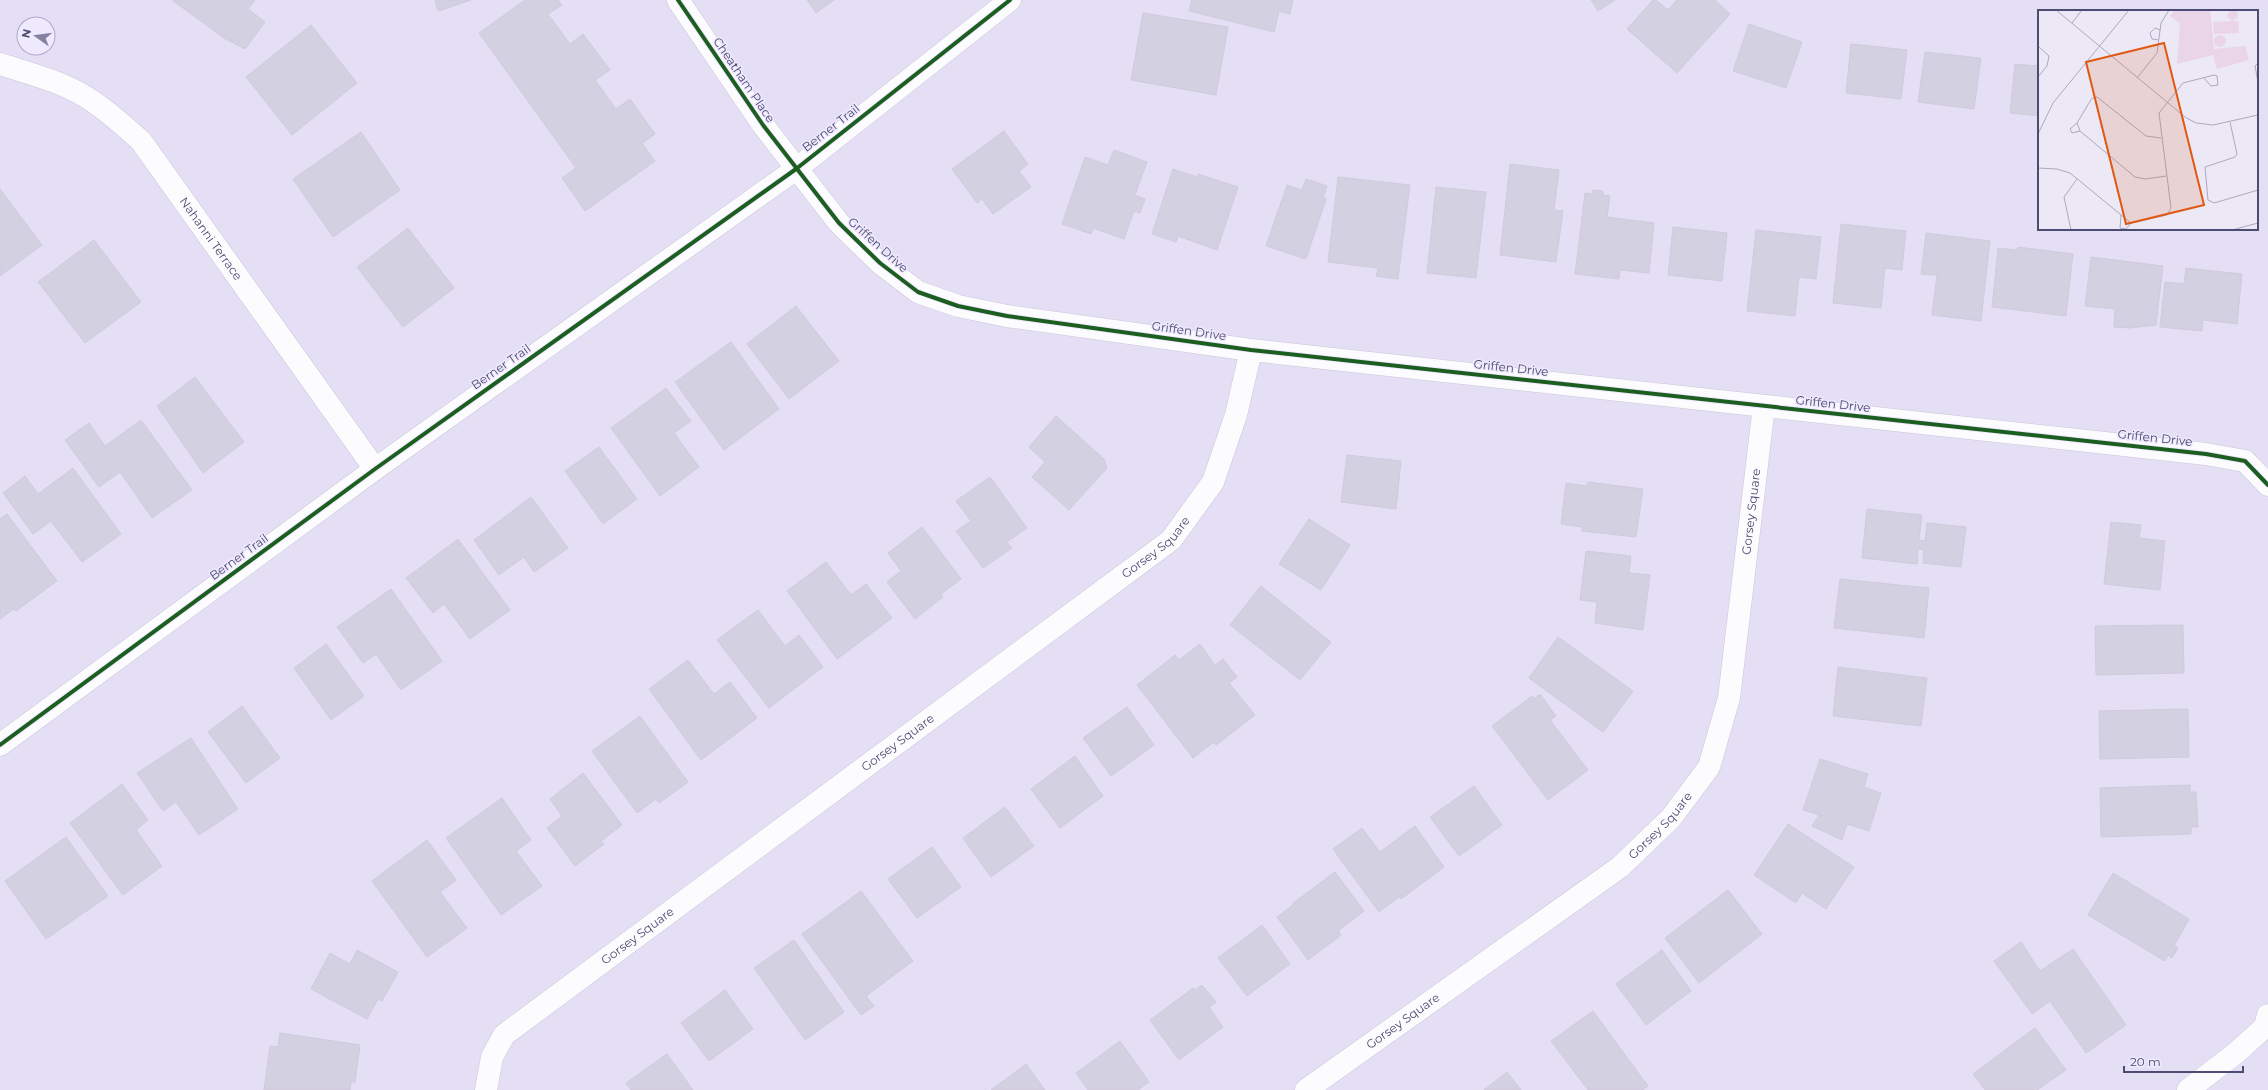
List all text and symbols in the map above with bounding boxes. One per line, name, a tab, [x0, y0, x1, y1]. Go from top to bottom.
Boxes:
inset map	[2038, 10, 2258, 230]
north arrow	[16, 16, 56, 56]
text: N	[18, 28, 34, 40]
street label: Cheatham Place	[710, 34, 778, 125]
street label: Berner Trail	[799, 100, 862, 155]
street label: Nahanni Terrace	[177, 194, 246, 283]
street label: Griffen Drive	[845, 214, 911, 275]
street label: Griffen Drive	[1151, 318, 1227, 343]
street label: Berner Trail	[468, 341, 533, 393]
street label: Griffen Drive	[1473, 356, 1549, 379]
street label: Griffen Drive	[1795, 392, 1871, 415]
street label: Griffen Drive	[2117, 426, 2193, 449]
street label: Gorsey Square	[1738, 468, 1763, 556]
street label: Gorsey Square	[1118, 513, 1193, 581]
street label: Berner Trail	[206, 530, 271, 583]
street label: Gorsey Square	[858, 710, 937, 774]
street label: Gorsey Square	[1625, 789, 1695, 862]
street label: Gorsey Square	[598, 904, 677, 967]
street label: Gorsey Square	[1363, 989, 1443, 1052]
scale bar	[2124, 1048, 2243, 1074]
text: 20 m	[2130, 1054, 2161, 1069]

